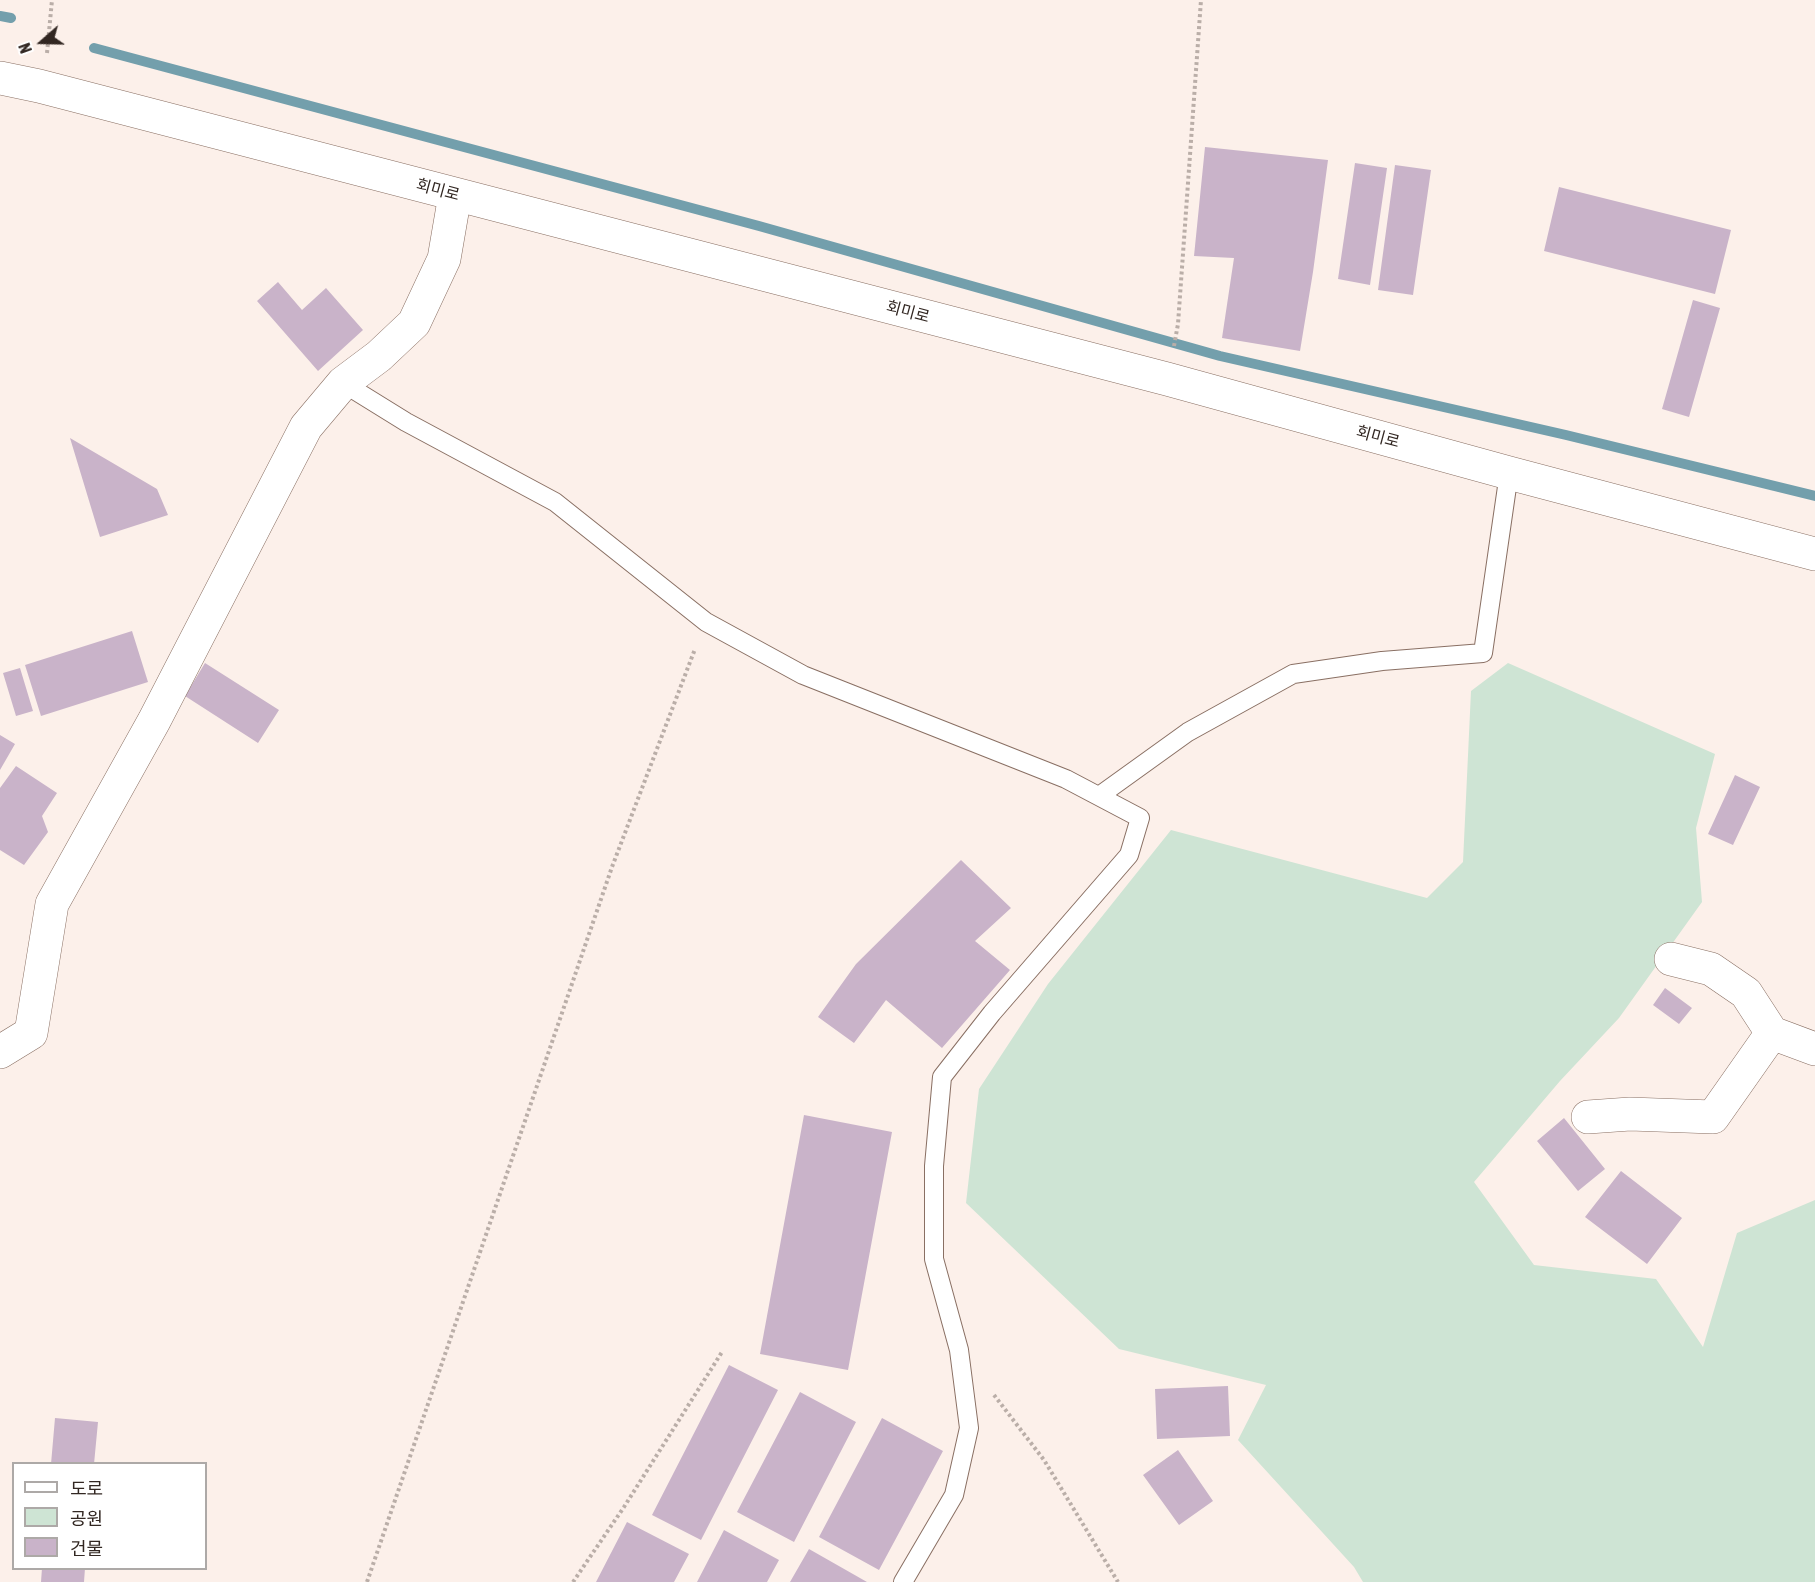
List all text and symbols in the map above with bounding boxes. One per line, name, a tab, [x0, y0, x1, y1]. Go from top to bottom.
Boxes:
north arrow	[12, 12, 72, 72]
text: N	[15, 41, 35, 56]
street label: 회미로	[414, 175, 462, 205]
street label: 회미로	[884, 297, 932, 327]
street label: 회미로	[1354, 422, 1402, 452]
legend	[12, 1462, 207, 1570]
text: 도로	[70, 1478, 103, 1499]
text: 공원	[70, 1508, 103, 1529]
text: 건물	[70, 1538, 103, 1559]

